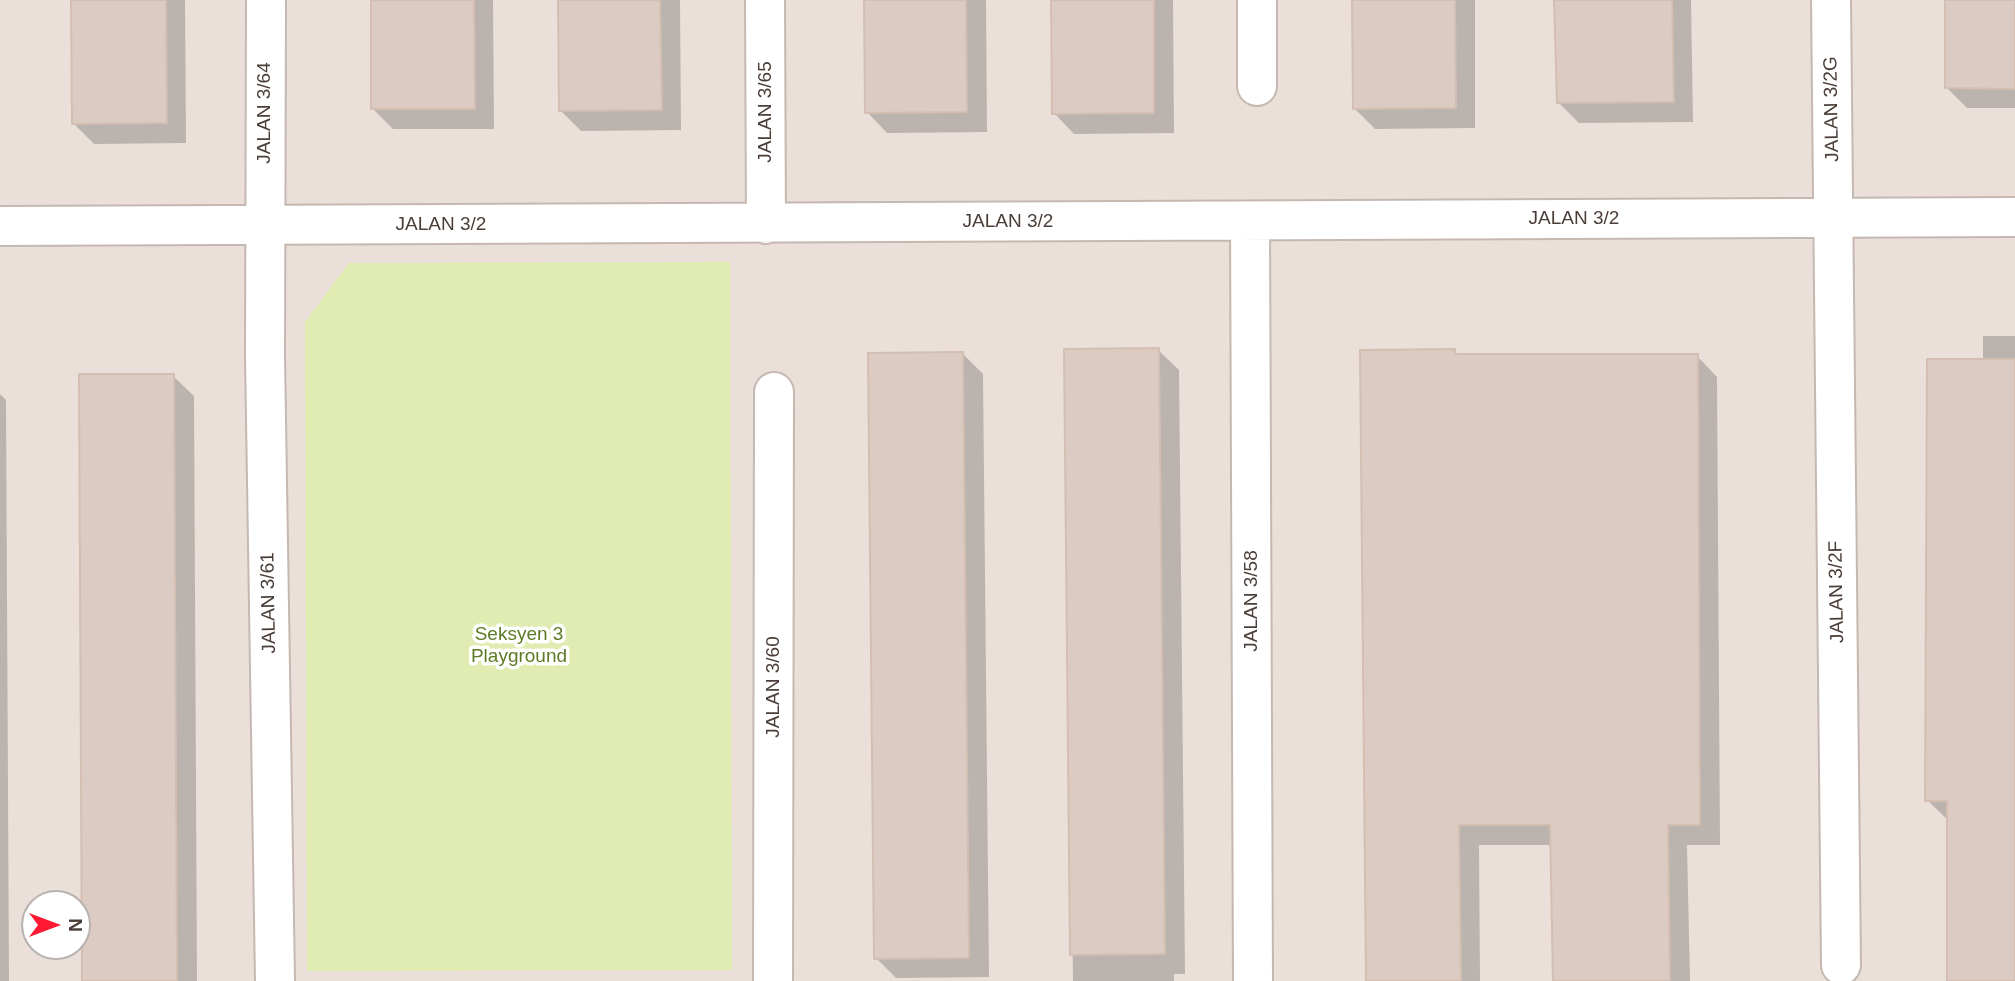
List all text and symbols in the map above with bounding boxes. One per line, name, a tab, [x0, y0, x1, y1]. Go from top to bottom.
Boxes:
street label: JALAN 3/2G	[1820, 56, 1844, 162]
street label: JALAN 3/65	[755, 61, 777, 163]
street label: JALAN 3/64	[254, 62, 276, 164]
street label: JALAN 3/2	[1529, 208, 1619, 230]
street label: JALAN 3/2	[963, 211, 1053, 233]
street label: JALAN 3/2	[396, 214, 486, 236]
street label: JALAN 3/2F	[1825, 541, 1849, 643]
street label: JALAN 3/58	[1241, 550, 1263, 652]
street label: JALAN 3/61	[257, 552, 281, 654]
park label: Seksyen 3 Playground	[471, 624, 567, 668]
street label: JALAN 3/60	[763, 636, 785, 738]
north arrow	[21, 890, 91, 960]
text: N	[65, 918, 86, 932]

